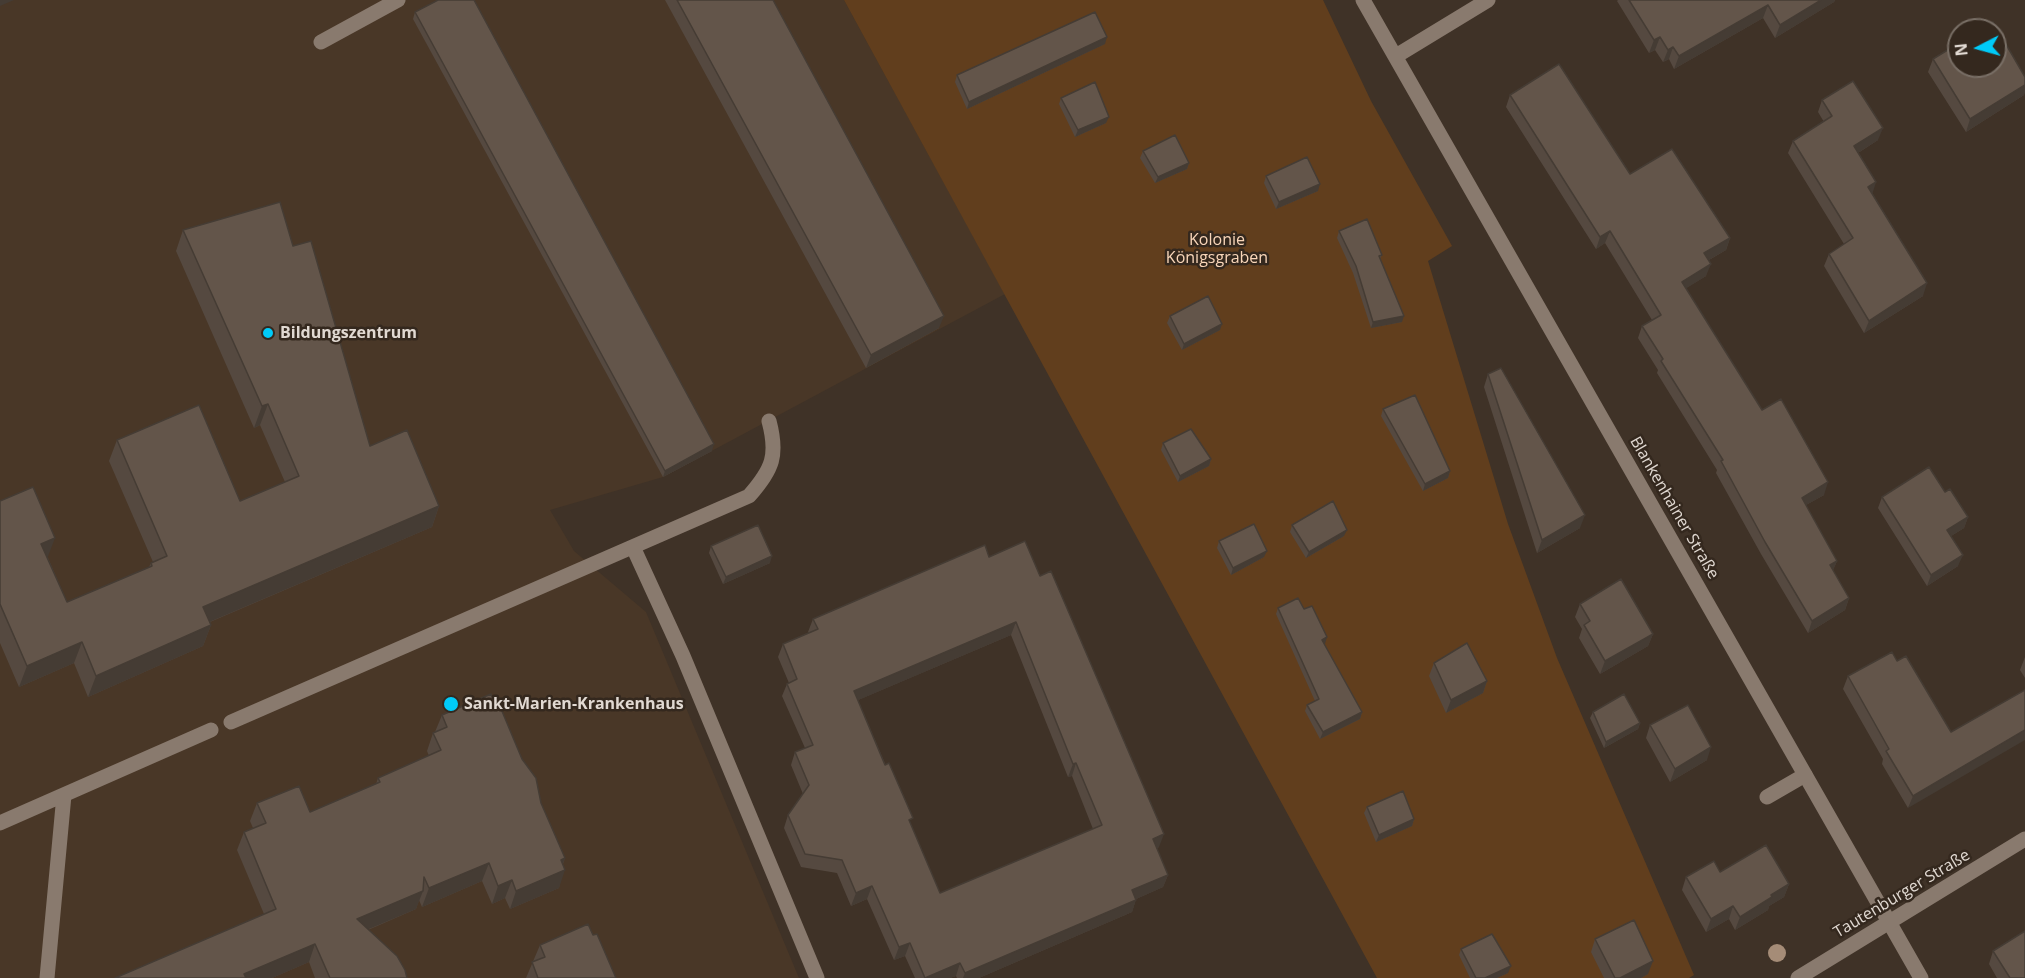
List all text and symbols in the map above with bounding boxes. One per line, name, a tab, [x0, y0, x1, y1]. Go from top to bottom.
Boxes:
north arrow	[1947, 18, 2007, 78]
text: N	[1949, 42, 1973, 57]
park label: Kolonie Königsgraben	[1166, 230, 1268, 268]
place label: Bildungszentrum	[280, 323, 417, 343]
marker: Bildungszentrum	[261, 326, 275, 340]
street label: Blankenhainer Straße	[1625, 433, 1723, 583]
place label: Sankt-Marien-Krankenhaus	[464, 694, 684, 714]
marker: Sankt-Marien-Krankenhaus	[442, 695, 460, 713]
street label: Tautenburger Straße	[1830, 846, 1974, 942]

